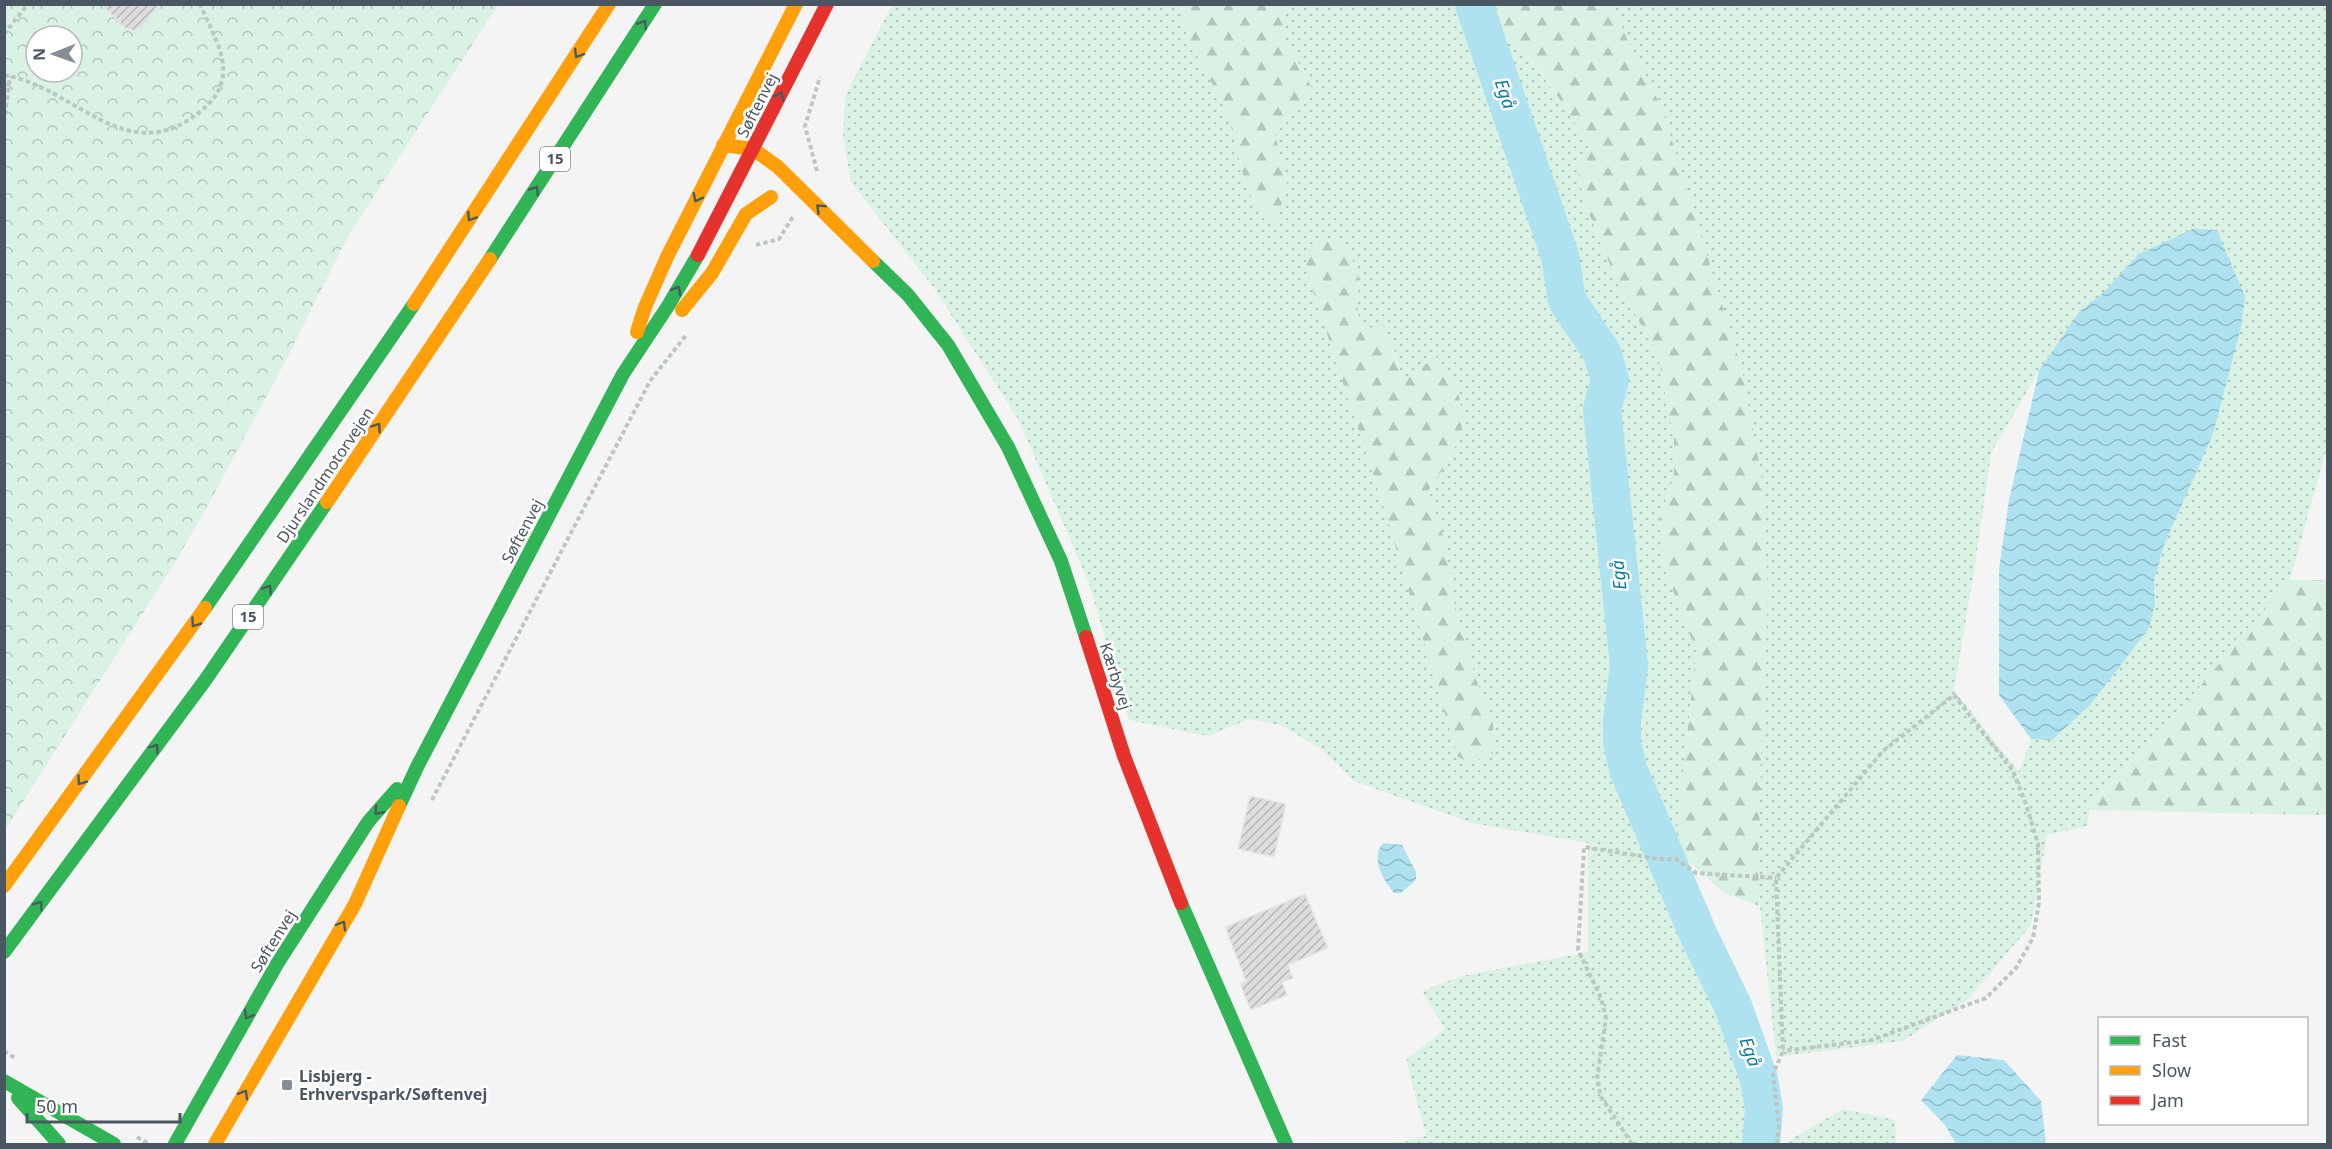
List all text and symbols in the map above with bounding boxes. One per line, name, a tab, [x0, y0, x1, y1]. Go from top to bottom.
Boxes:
one-way arrow	[635, 20, 647, 30]
north arrow	[24, 24, 84, 84]
text: N	[28, 48, 50, 61]
one-way arrow	[573, 48, 585, 58]
street label: Søftenvej	[731, 69, 783, 141]
water label: Egå	[1490, 76, 1522, 112]
one-way arrow	[773, 92, 784, 103]
road number: 15	[540, 147, 570, 171]
one-way arrow	[527, 186, 539, 196]
one-way arrow	[693, 191, 704, 202]
one-way arrow	[817, 205, 828, 216]
one-way arrow	[467, 211, 478, 222]
one-way arrow	[670, 286, 682, 296]
street label: Djurslandmotorvejen	[271, 403, 379, 547]
one-way arrow	[370, 423, 381, 434]
street label: Søftenvej	[496, 495, 548, 567]
water label: Egå	[1605, 559, 1632, 591]
one-way arrow	[261, 584, 272, 595]
road number: 15	[233, 605, 263, 629]
one-way arrow	[191, 617, 202, 628]
street label: Kærbyvej	[1095, 640, 1137, 712]
one-way arrow	[148, 743, 159, 754]
one-way arrow	[77, 775, 88, 786]
one-way arrow	[374, 804, 385, 814]
one-way arrow	[32, 900, 43, 911]
street label: Søftenvej	[245, 906, 301, 976]
one-way arrow	[335, 921, 346, 931]
one-way arrow	[244, 1009, 256, 1019]
legend	[2098, 1017, 2308, 1125]
text: Fast	[2152, 1028, 2187, 1052]
water label: Egå	[1735, 1034, 1767, 1070]
text: Slow	[2152, 1058, 2191, 1082]
place label: Lisbjerg - Erhvervspark/Søftenvej	[299, 1065, 487, 1105]
marker: Lisbjerg - Erhvervspark/Søftenvej	[280, 1078, 294, 1092]
scale bar	[27, 1086, 180, 1124]
text: Jam	[2150, 1088, 2184, 1112]
one-way arrow	[237, 1090, 249, 1100]
text: 50 m	[36, 1094, 78, 1118]

